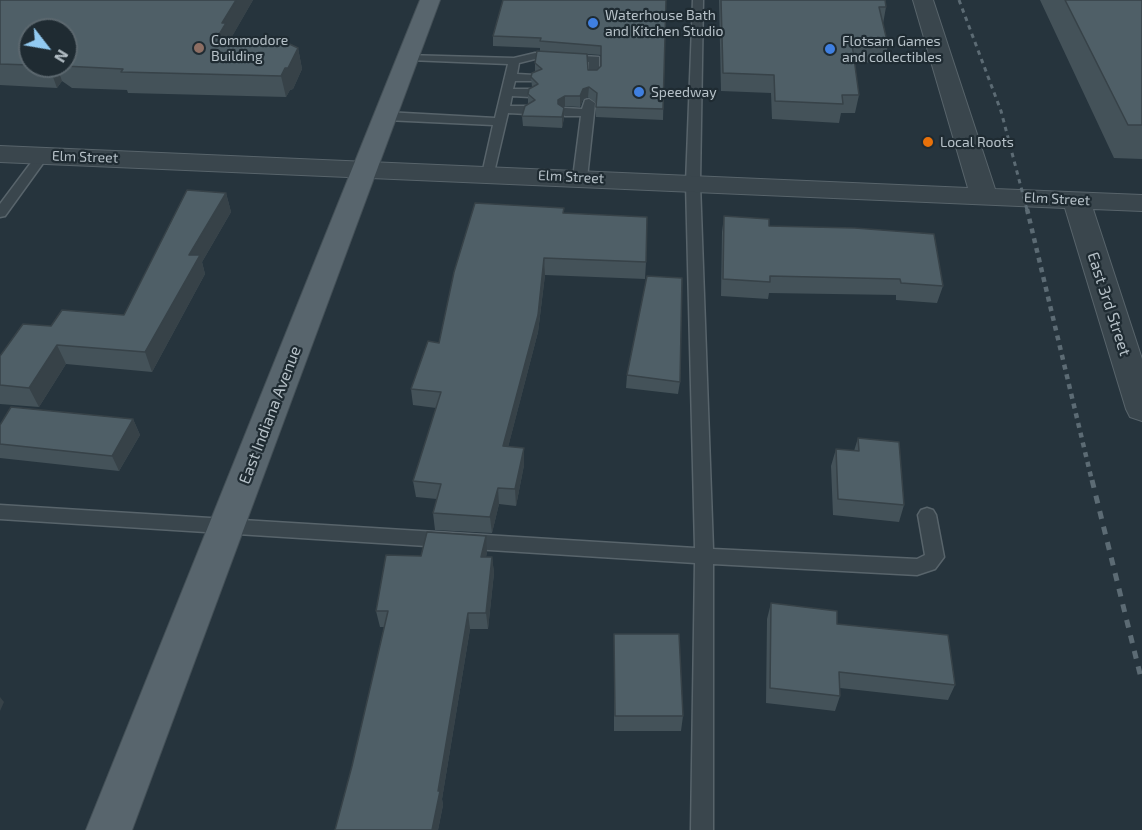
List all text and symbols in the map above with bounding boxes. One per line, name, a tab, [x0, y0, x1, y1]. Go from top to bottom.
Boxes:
place label: Waterhouse Bath and Kitchen Studio	[605, 7, 723, 40]
marker: Waterhouse Bath and Kitchen Studio	[586, 16, 600, 30]
north arrow	[18, 18, 78, 78]
place label: Commodore Building	[211, 32, 288, 64]
place label: Flotsam Games and collectibles	[842, 33, 942, 66]
marker: Commodore Building	[192, 41, 206, 55]
marker: Flotsam Games and collectibles	[823, 42, 837, 56]
text: N	[51, 47, 73, 66]
place label: Speedway	[651, 84, 717, 100]
marker: Speedway	[632, 85, 646, 99]
place label: Local Roots	[940, 134, 1014, 150]
marker: Local Roots	[921, 135, 935, 149]
street label: Elm Street	[52, 147, 118, 167]
street label: Elm Street	[537, 167, 605, 187]
street label: Elm Street	[1023, 189, 1091, 209]
street label: East 3rd Street	[1083, 250, 1135, 358]
street label: East Indiana Avenue	[235, 343, 305, 487]

